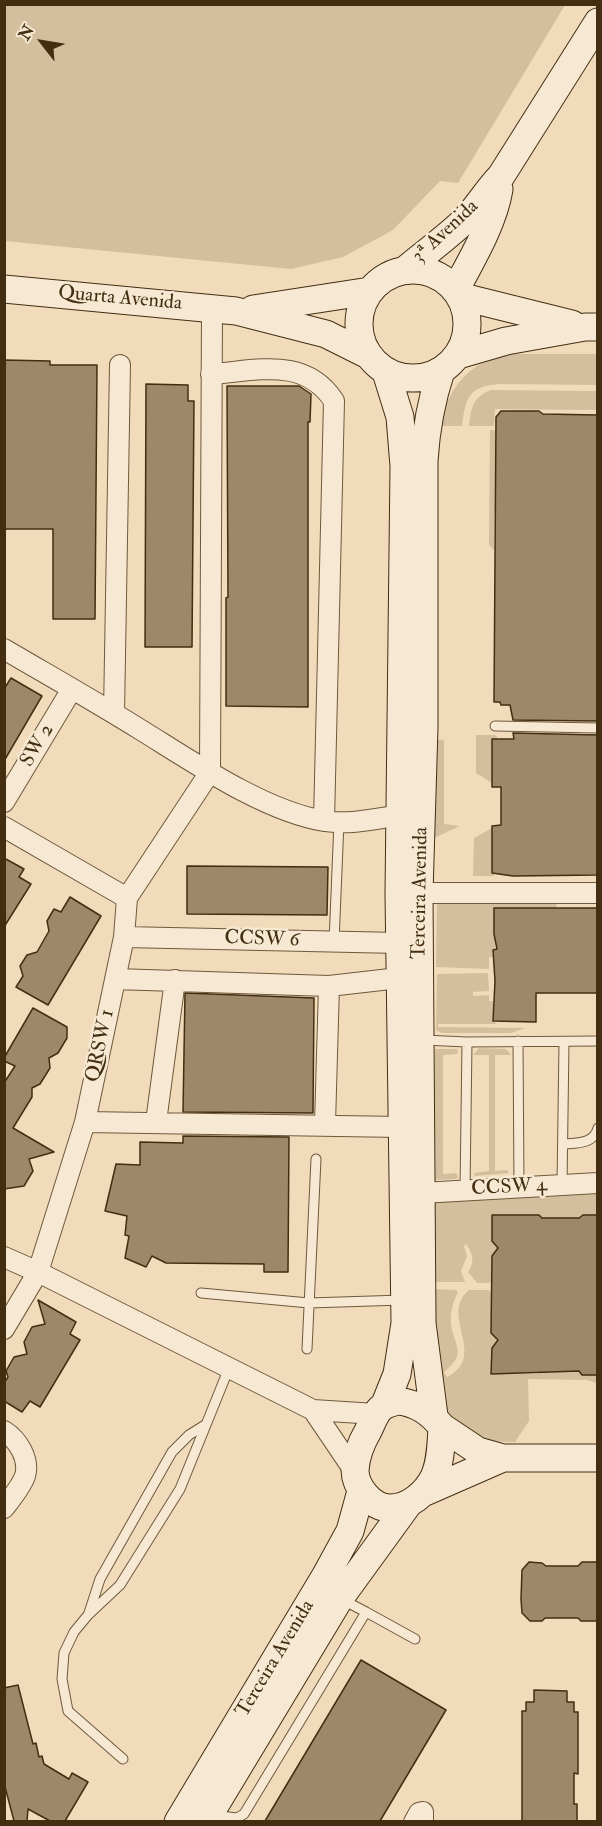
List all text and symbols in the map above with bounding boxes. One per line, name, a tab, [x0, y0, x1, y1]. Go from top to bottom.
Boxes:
north arrow	[12, 12, 72, 72]
text: N	[14, 21, 39, 44]
street label: 3ª Avenida	[408, 195, 484, 269]
street label: Quarta Avenida	[57, 282, 183, 316]
street label: SW 2	[16, 720, 60, 772]
street label: Terceira Avenida	[408, 827, 434, 959]
street label: CCSW 6	[224, 927, 300, 953]
street label: QRSW 1	[82, 1007, 120, 1085]
street label: CCSW 4	[471, 1174, 547, 1202]
street label: Terceira Avenida	[232, 1596, 320, 1722]

